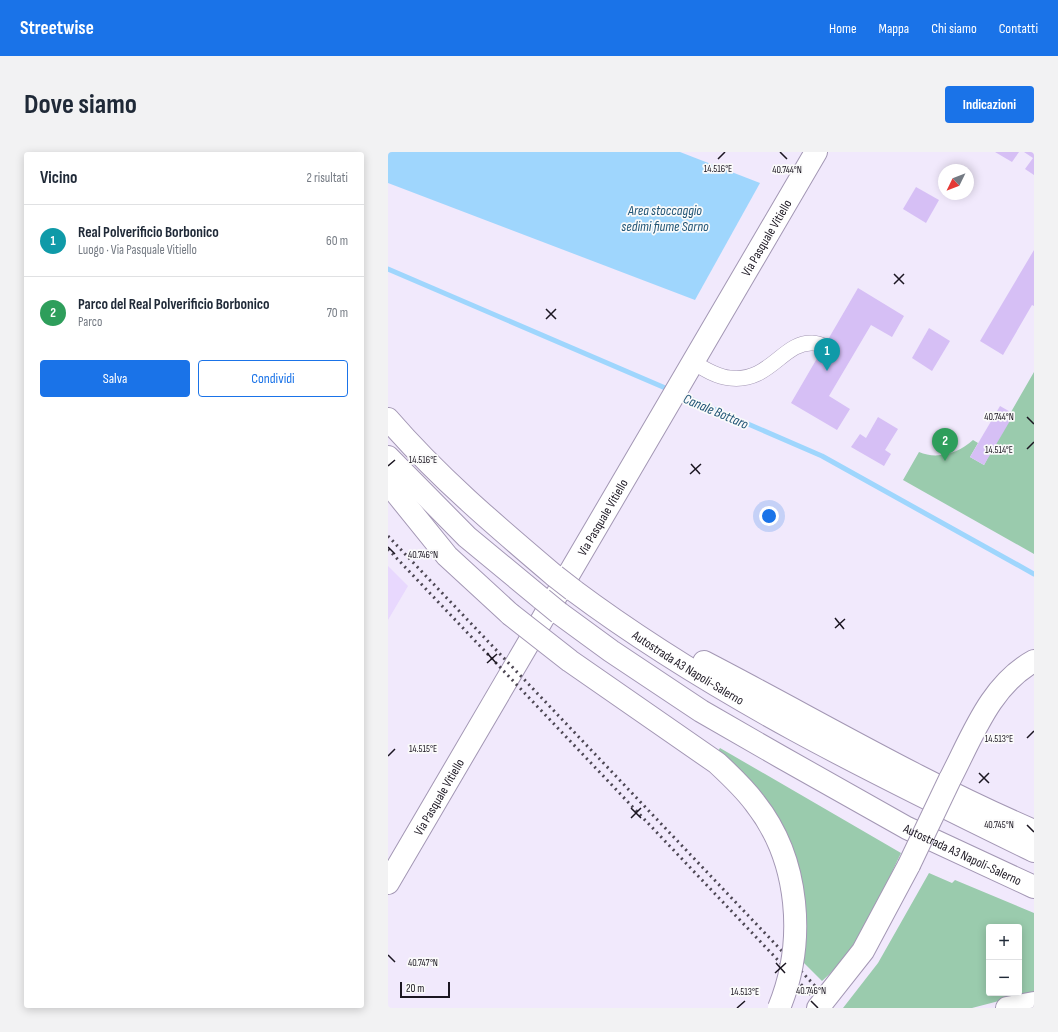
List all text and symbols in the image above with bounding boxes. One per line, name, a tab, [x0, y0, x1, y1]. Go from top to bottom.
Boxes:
text: Streetwise	[20, 17, 94, 40]
text: Home	[829, 20, 857, 37]
text: Mappa	[879, 20, 909, 37]
text: Chi siamo	[931, 20, 977, 37]
text: Contatti	[999, 20, 1038, 37]
button: Indicazioni	[945, 86, 1034, 123]
text: Dove siamo	[24, 88, 137, 121]
text: 14.516°E	[704, 163, 732, 175]
text: 40.744°N	[772, 164, 802, 176]
north arrow	[938, 164, 974, 200]
text: Vicino	[40, 168, 77, 188]
text: 2 risultati	[307, 170, 348, 186]
street label: Via Pasquale Vitiello	[738, 197, 795, 279]
water label: Area stoccaggio sedimi fiume Sarno	[621, 202, 709, 235]
text: Real Polverificio Borbonico	[78, 223, 219, 242]
text: 1	[50, 233, 56, 249]
text: 60 m	[326, 233, 348, 249]
text: Luogo · Via Pasquale Vitiello	[78, 242, 197, 258]
text: Parco del Real Polverificio Borbonico	[78, 295, 270, 314]
text: 2	[50, 305, 56, 321]
text: 70 m	[327, 305, 348, 321]
text: Parco	[78, 314, 102, 330]
pin: 1	[814, 338, 840, 371]
button: Salva	[40, 360, 190, 397]
button: Condividi	[198, 360, 348, 397]
water label: Canale Bottaro	[681, 390, 751, 433]
text: 40.744°N	[984, 411, 1014, 423]
pin: 2	[932, 428, 958, 461]
text: 14.514°E	[985, 444, 1013, 456]
text: 14.516°E	[409, 454, 437, 466]
street label: Via Pasquale Vitiello	[574, 476, 632, 559]
your location	[759, 506, 779, 526]
text: 40.746°N	[408, 549, 438, 561]
street label: Autostrada A3 Napoli-Salerno	[628, 627, 747, 709]
text: 14.513°E	[985, 733, 1013, 745]
text: 14.515°E	[409, 743, 437, 755]
street label: Via Pasquale Vitiello	[411, 756, 468, 838]
text: 40.745°N	[984, 819, 1014, 831]
street label: Autostrada A3 Napoli-Salerno	[900, 820, 1024, 889]
map controls	[986, 924, 1022, 996]
button: +	[986, 924, 1022, 960]
text: 40.747°N	[408, 957, 438, 969]
button: −	[986, 960, 1022, 996]
scale bar	[400, 980, 450, 999]
text: 20 m	[406, 982, 424, 995]
text: 40.746°N	[796, 985, 826, 997]
text: 14.513°E	[731, 986, 759, 998]

